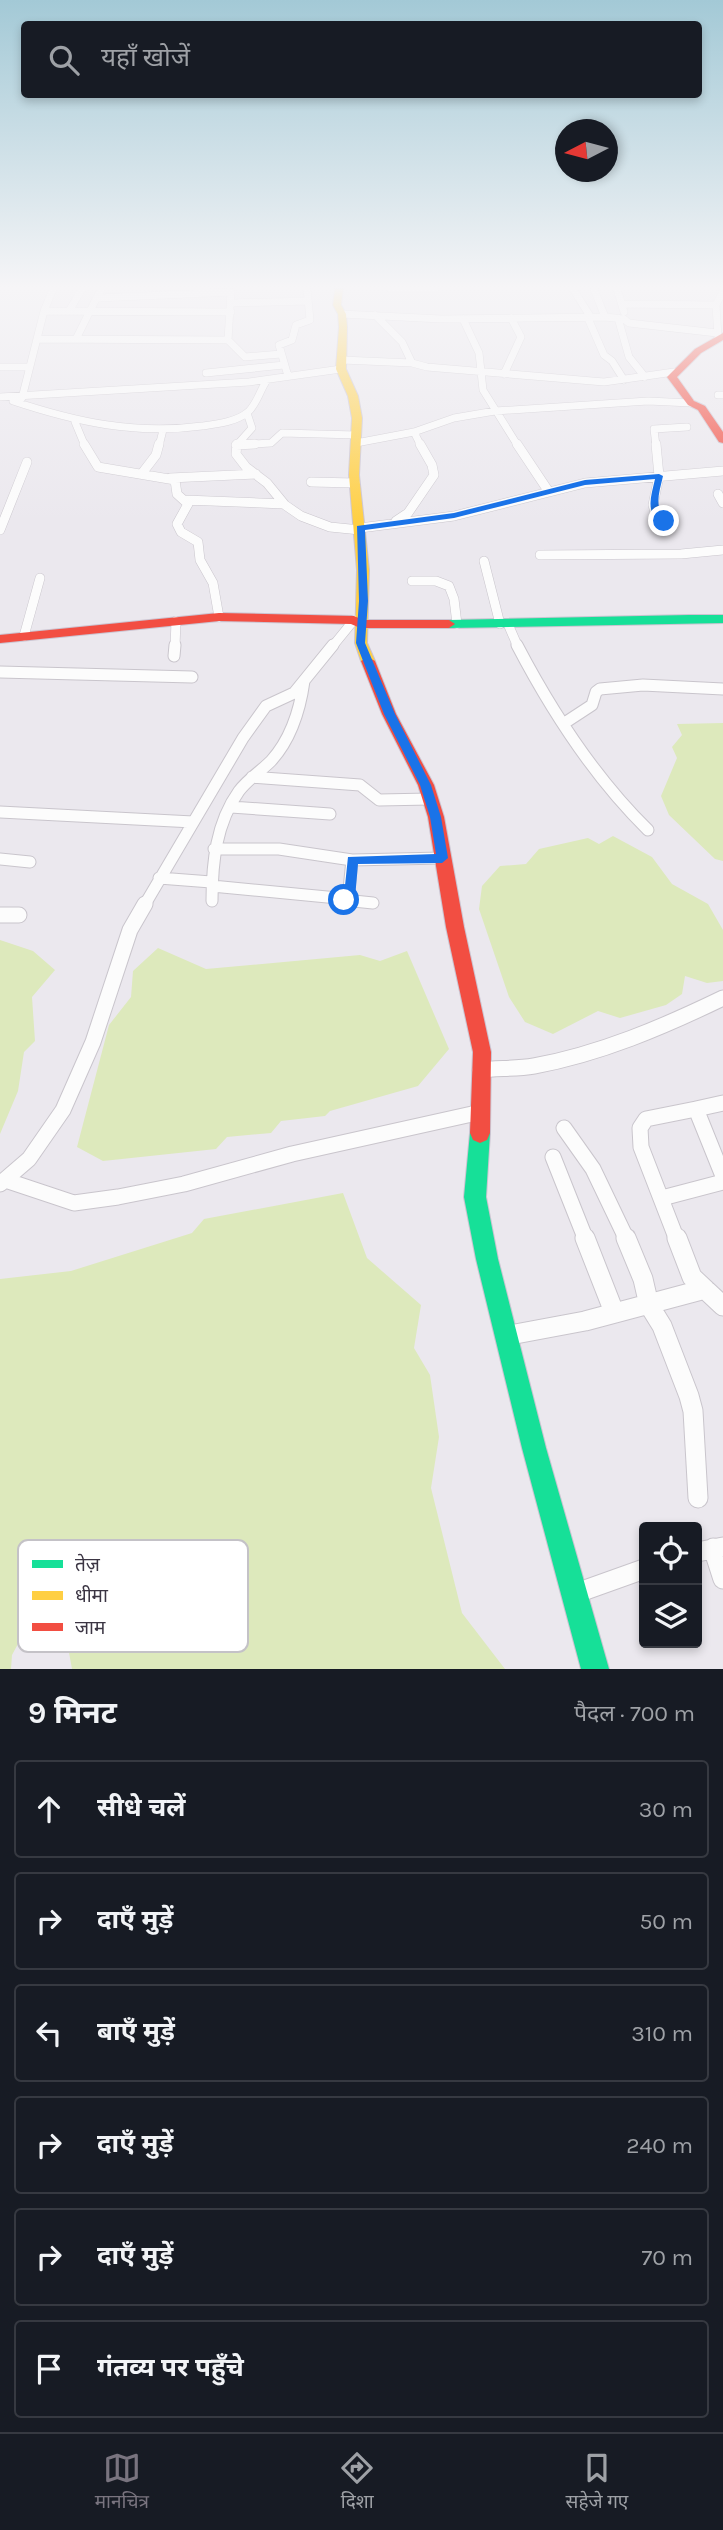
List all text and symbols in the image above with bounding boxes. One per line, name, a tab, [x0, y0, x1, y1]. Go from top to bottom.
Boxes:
search box	[21, 21, 702, 98]
icon: search	[45, 41, 83, 79]
text: यहाँ खोजें	[101, 42, 190, 73]
north arrow	[555, 119, 618, 182]
route end	[648, 505, 679, 536]
route start	[328, 884, 359, 915]
map controls	[639, 1522, 702, 1648]
button: locate	[639, 1522, 702, 1585]
legend	[18, 1540, 248, 1652]
text: तेज़	[75, 1553, 101, 1576]
text: धीमा	[75, 1585, 109, 1607]
button: layers	[639, 1585, 702, 1648]
text: जाम	[75, 1617, 106, 1639]
text: 9 मिनट	[28, 1695, 117, 1731]
text: पैदल · 700 m	[574, 1700, 695, 1727]
icon: ahead	[30, 1790, 68, 1828]
text: सीधे चलें	[97, 1792, 186, 1823]
text: 30 m	[639, 1796, 693, 1823]
icon: right	[30, 1902, 68, 1940]
text: दाएँ मुड़ें	[97, 1904, 173, 1935]
text: 50 m	[639, 1908, 693, 1935]
icon: left	[30, 2014, 68, 2052]
text: बाएँ मुड़ें	[97, 2016, 175, 2047]
text: 310 m	[631, 2020, 693, 2047]
icon: right	[30, 2126, 68, 2164]
text: दाएँ मुड़ें	[97, 2128, 173, 2159]
text: 240 m	[626, 2132, 693, 2159]
icon: right	[30, 2238, 68, 2276]
text: दाएँ मुड़ें	[97, 2240, 173, 2271]
text: 70 m	[642, 2244, 693, 2271]
icon: arrive	[30, 2350, 68, 2388]
text: गंतव्य पर पहुँचे	[97, 2352, 244, 2383]
tab: मानचित्र	[95, 2449, 149, 2516]
tab: दिशा	[338, 2449, 376, 2516]
tab: सहेजे गए	[566, 2449, 628, 2516]

